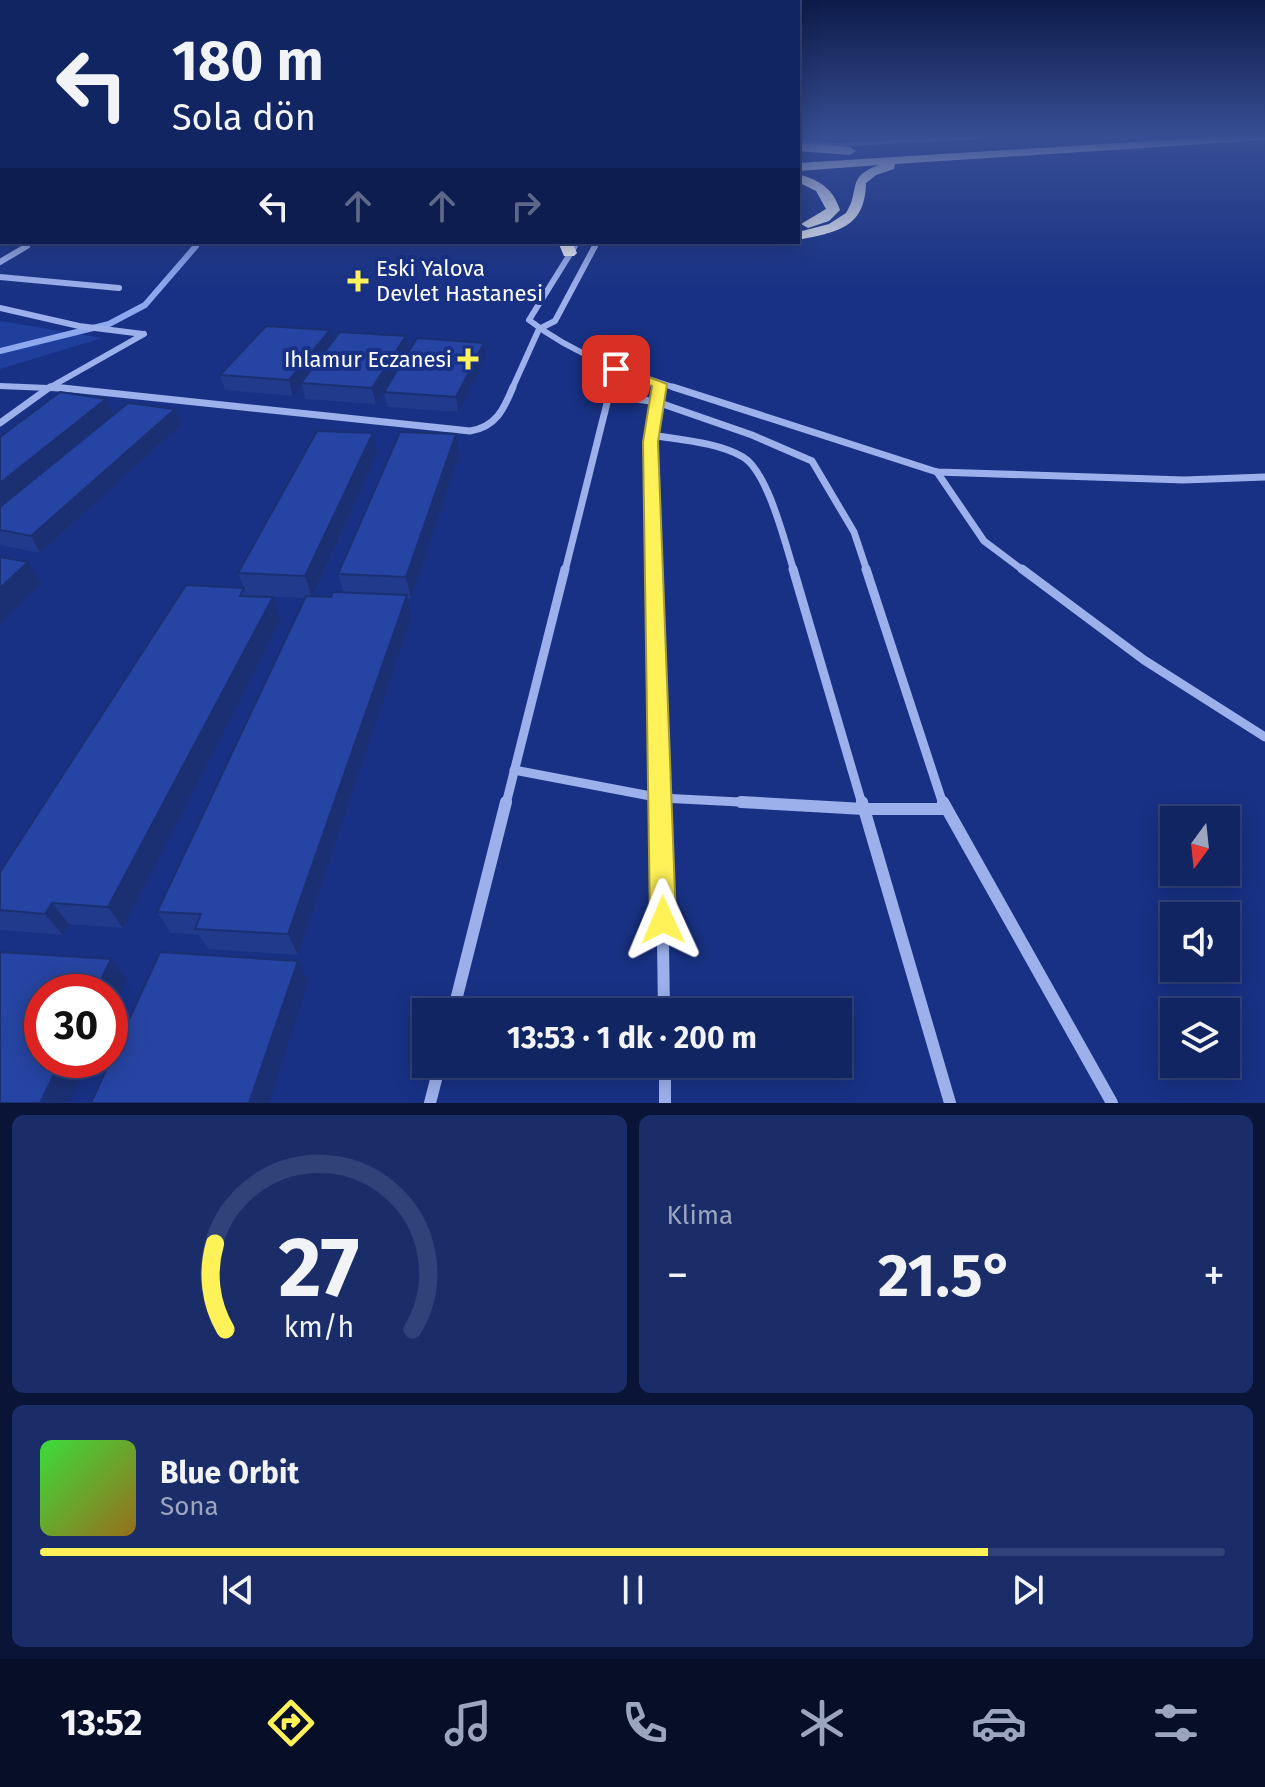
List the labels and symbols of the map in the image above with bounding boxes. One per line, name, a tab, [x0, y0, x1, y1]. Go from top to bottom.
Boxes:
place label: Eski Yalova Devlet Hastanesi	[376, 255, 543, 307]
marker: Eski Yalova Devlet Hastanesi	[347, 270, 369, 292]
pin	[582, 335, 650, 403]
place label: Ihlamur Eczanesi	[284, 346, 452, 373]
marker: Ihlamur Eczanesi	[459, 350, 477, 368]
north arrow	[1160, 806, 1240, 886]
position arrow	[621, 878, 705, 962]
speed limit sign: 30	[24, 974, 128, 1078]

